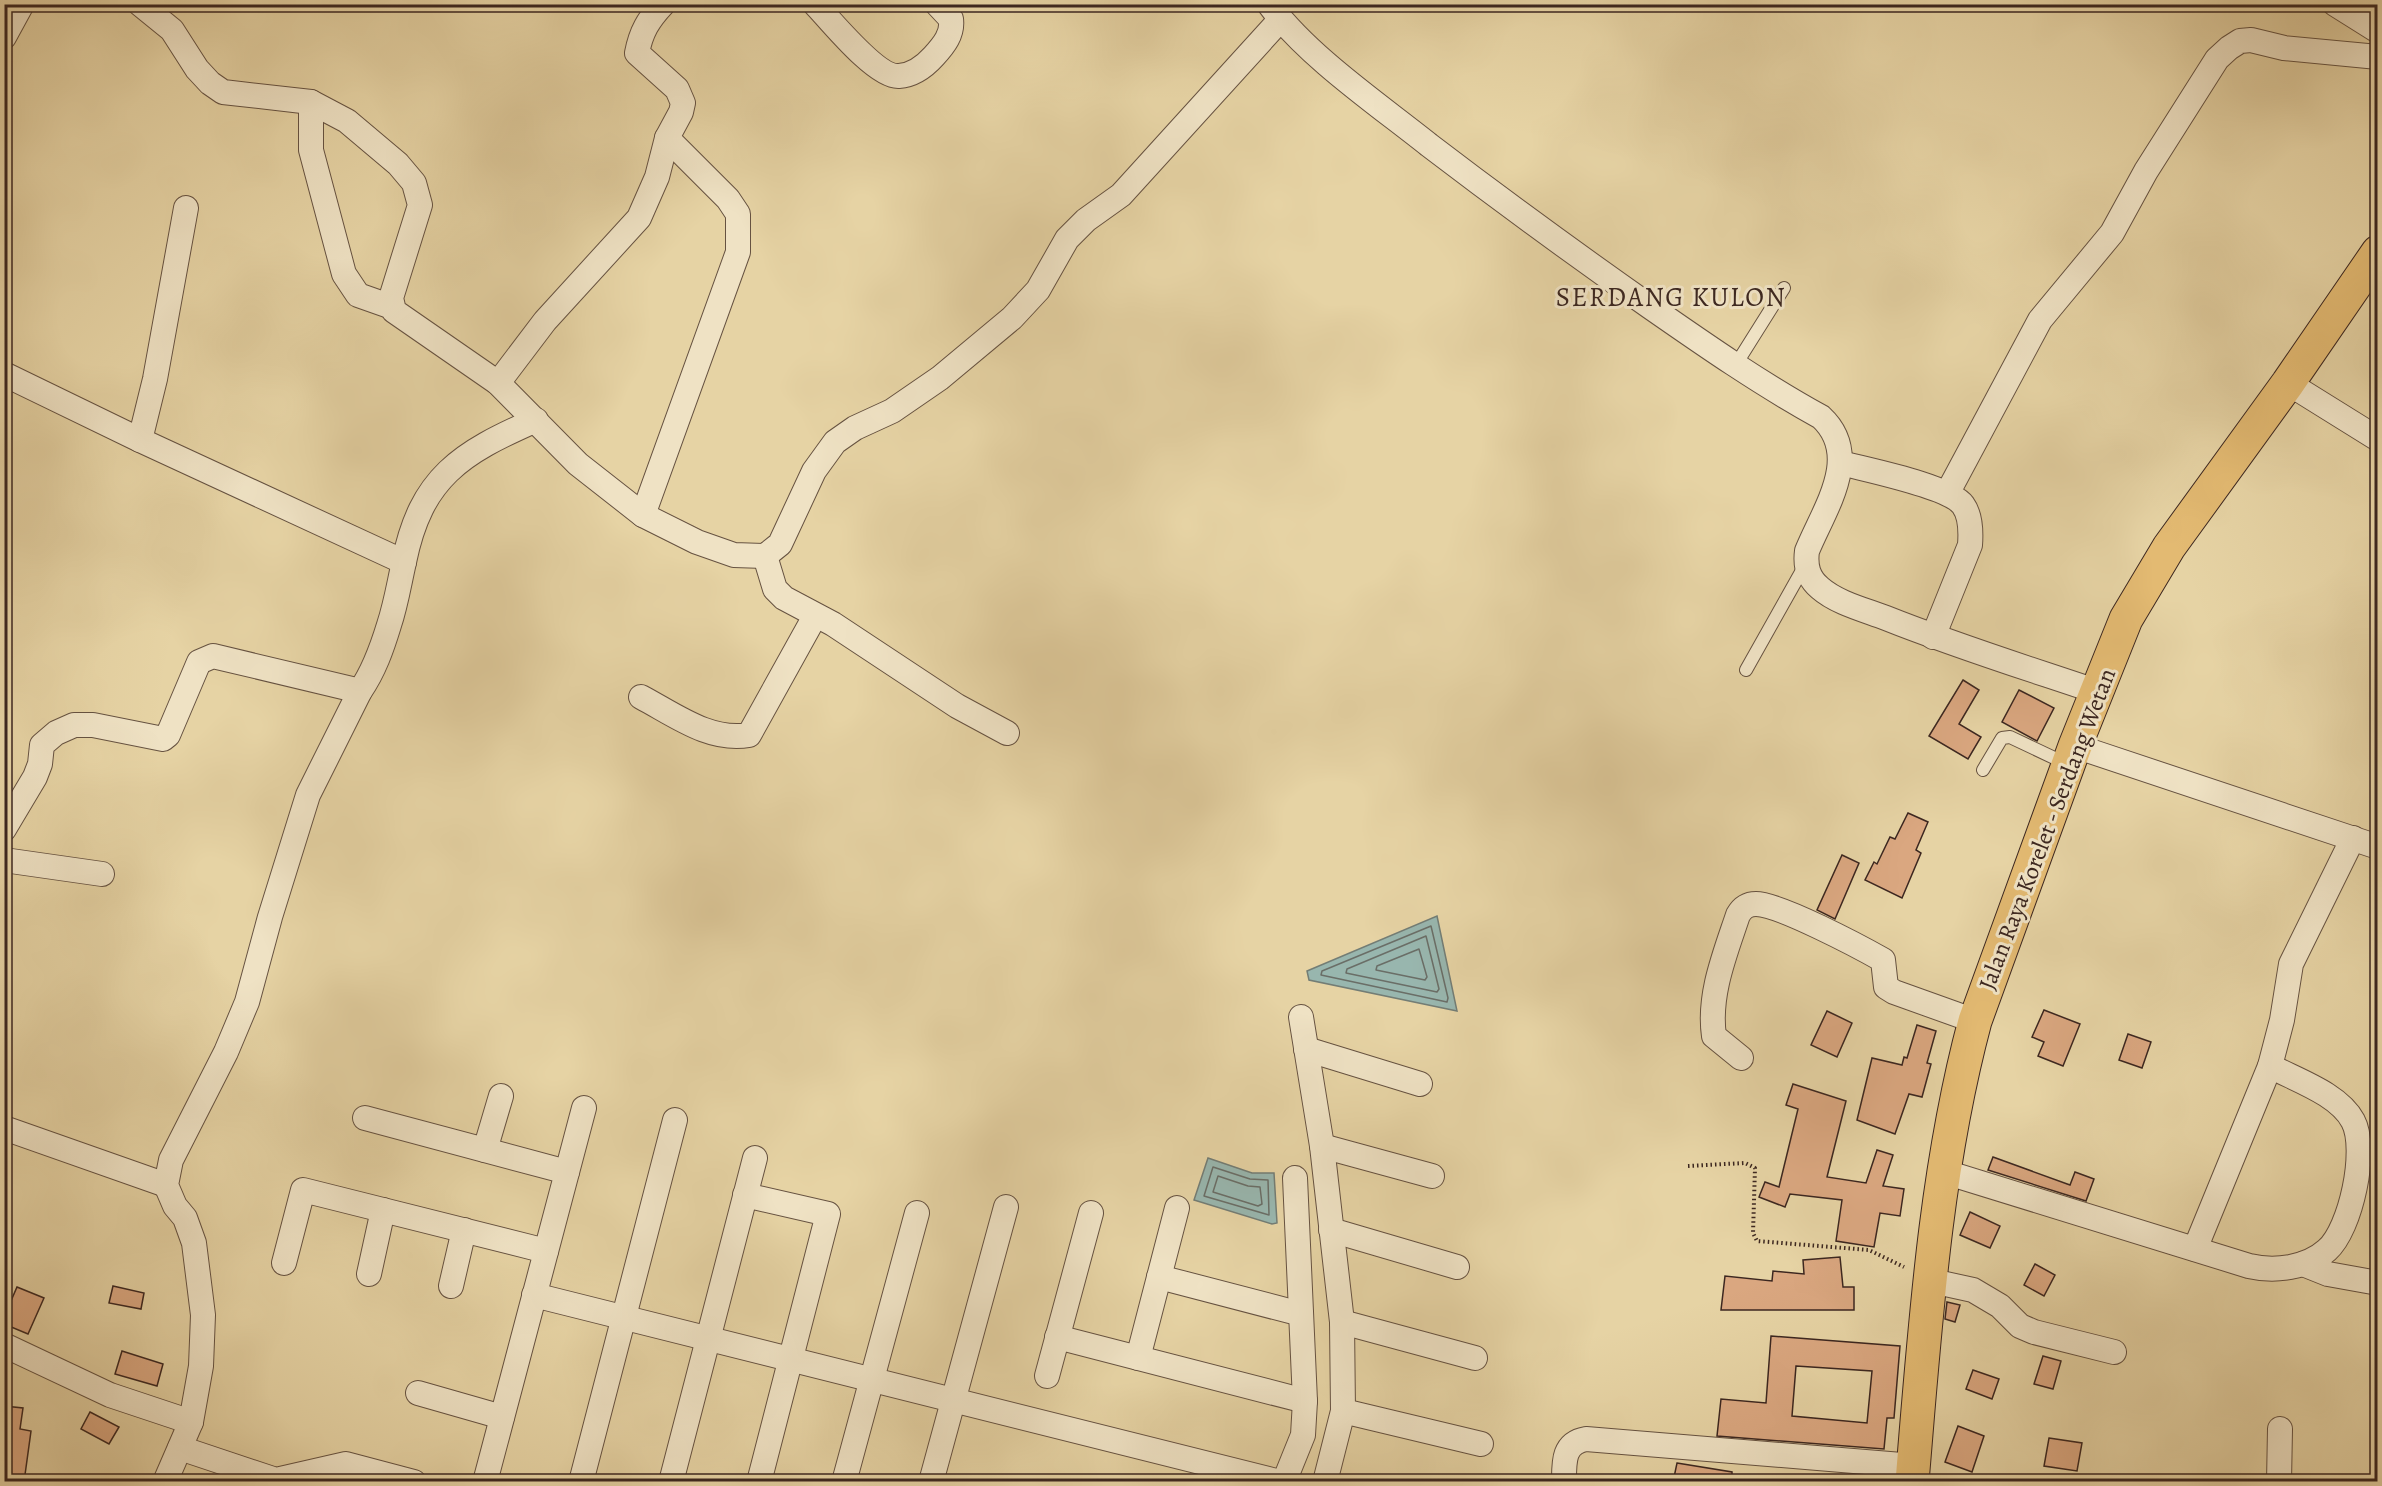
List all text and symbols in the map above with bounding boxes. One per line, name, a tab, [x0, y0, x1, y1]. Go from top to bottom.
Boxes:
district label: SERDANG KULON	[1556, 279, 1786, 315]
street label: Jalan Raya Korelet - Serdang Wetan	[1971, 664, 2123, 994]

